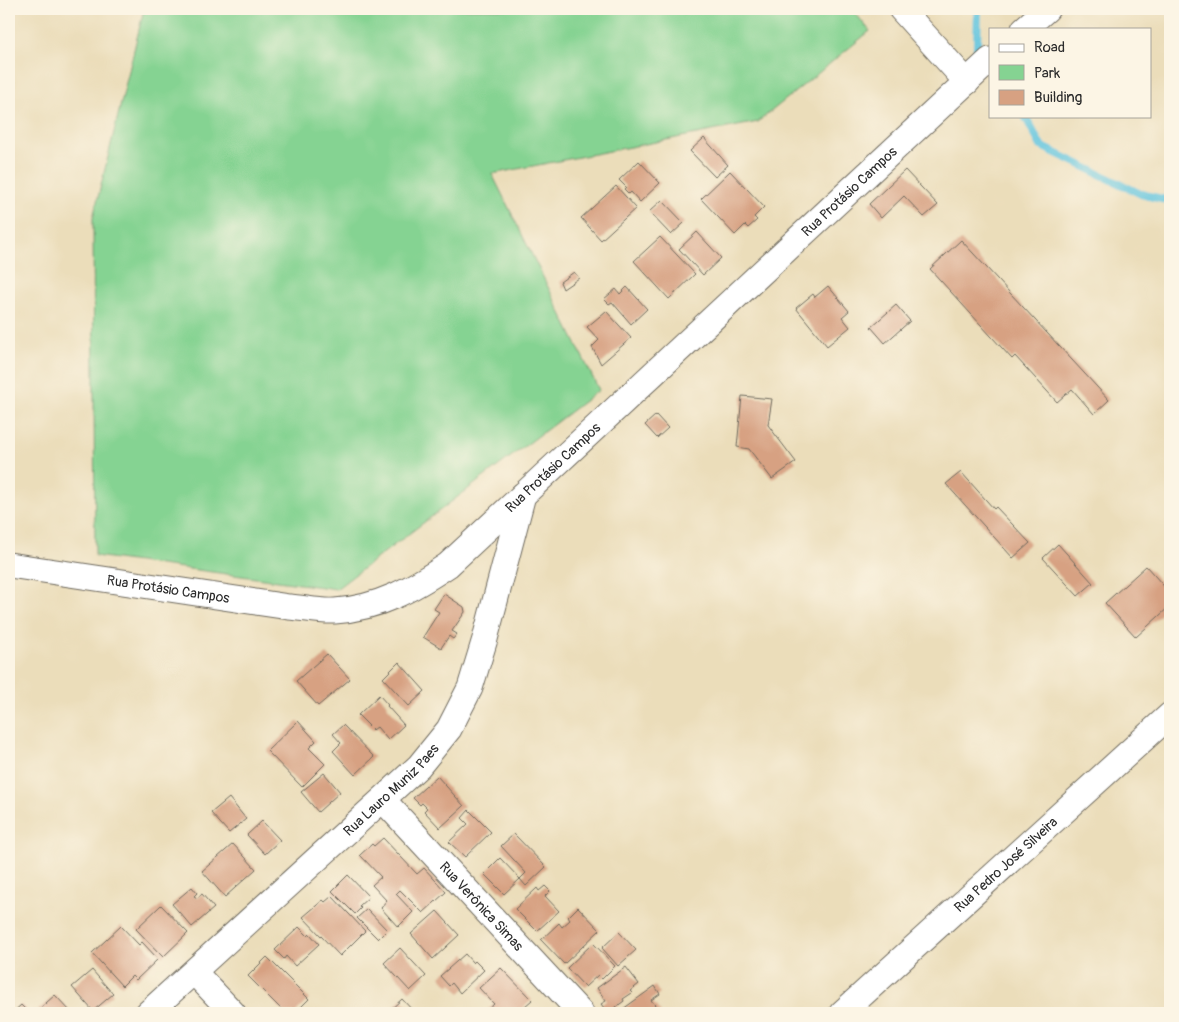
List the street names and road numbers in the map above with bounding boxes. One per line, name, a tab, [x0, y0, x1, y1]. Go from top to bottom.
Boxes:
street label: Rua Protásio Campos	[798, 142, 901, 240]
street label: Rua Protásio Campos	[502, 418, 604, 516]
street label: Rua Protásio Campos	[106, 571, 232, 607]
street label: Rua Lauro Muniz Paes	[340, 740, 443, 839]
street label: Rua Pedro José Silveira	[950, 813, 1061, 916]
street label: Rua Verônica Simas	[436, 858, 528, 955]

